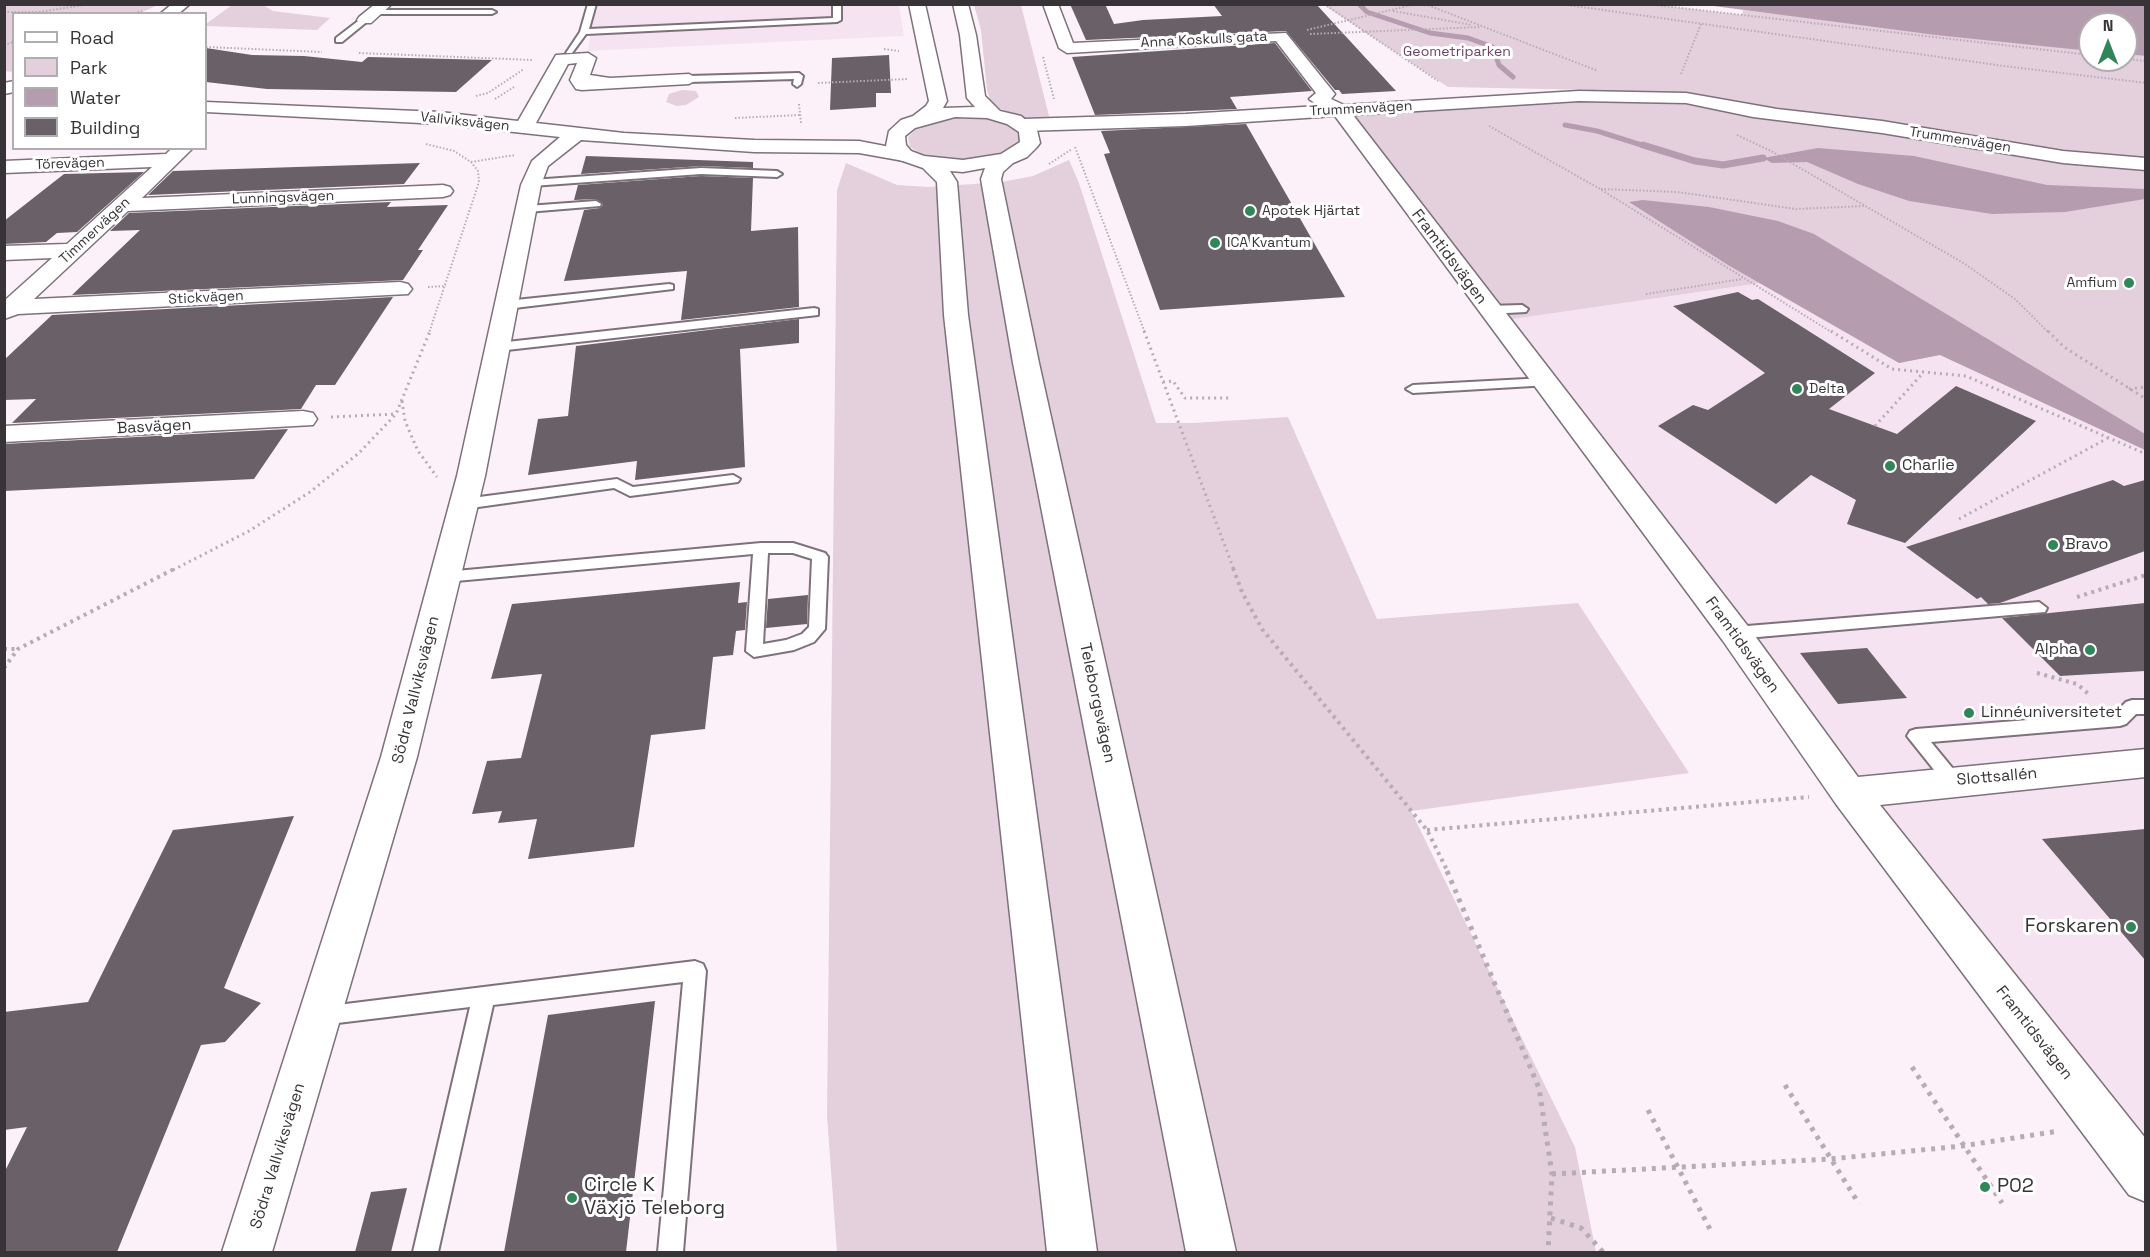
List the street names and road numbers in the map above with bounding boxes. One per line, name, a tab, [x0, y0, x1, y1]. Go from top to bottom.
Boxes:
street label: Anna Koskulls gata	[1140, 28, 1268, 52]
street label: Trummenvägen	[1309, 98, 1413, 120]
street label: Vallviksvägen	[420, 109, 510, 135]
street label: Trummenvägen	[1908, 124, 2012, 156]
street label: Törevägen	[35, 154, 105, 174]
street label: Lunningsvägen	[231, 188, 335, 208]
street label: Timmervägen	[56, 194, 134, 268]
street label: Framtidsvägen	[1407, 206, 1491, 308]
street label: Stickvägen	[168, 288, 244, 308]
street label: Basvägen	[116, 415, 192, 439]
street label: Framtidsvägen	[1701, 593, 1783, 697]
street label: Södra Vallviksvägen	[388, 614, 444, 766]
street label: Teleborgsvägen	[1075, 641, 1119, 765]
street label: Slottsallén	[1956, 764, 2038, 790]
street label: Framtidsvägen	[1991, 982, 2077, 1084]
street label: Södra Vallviksvägen	[247, 1081, 309, 1231]

